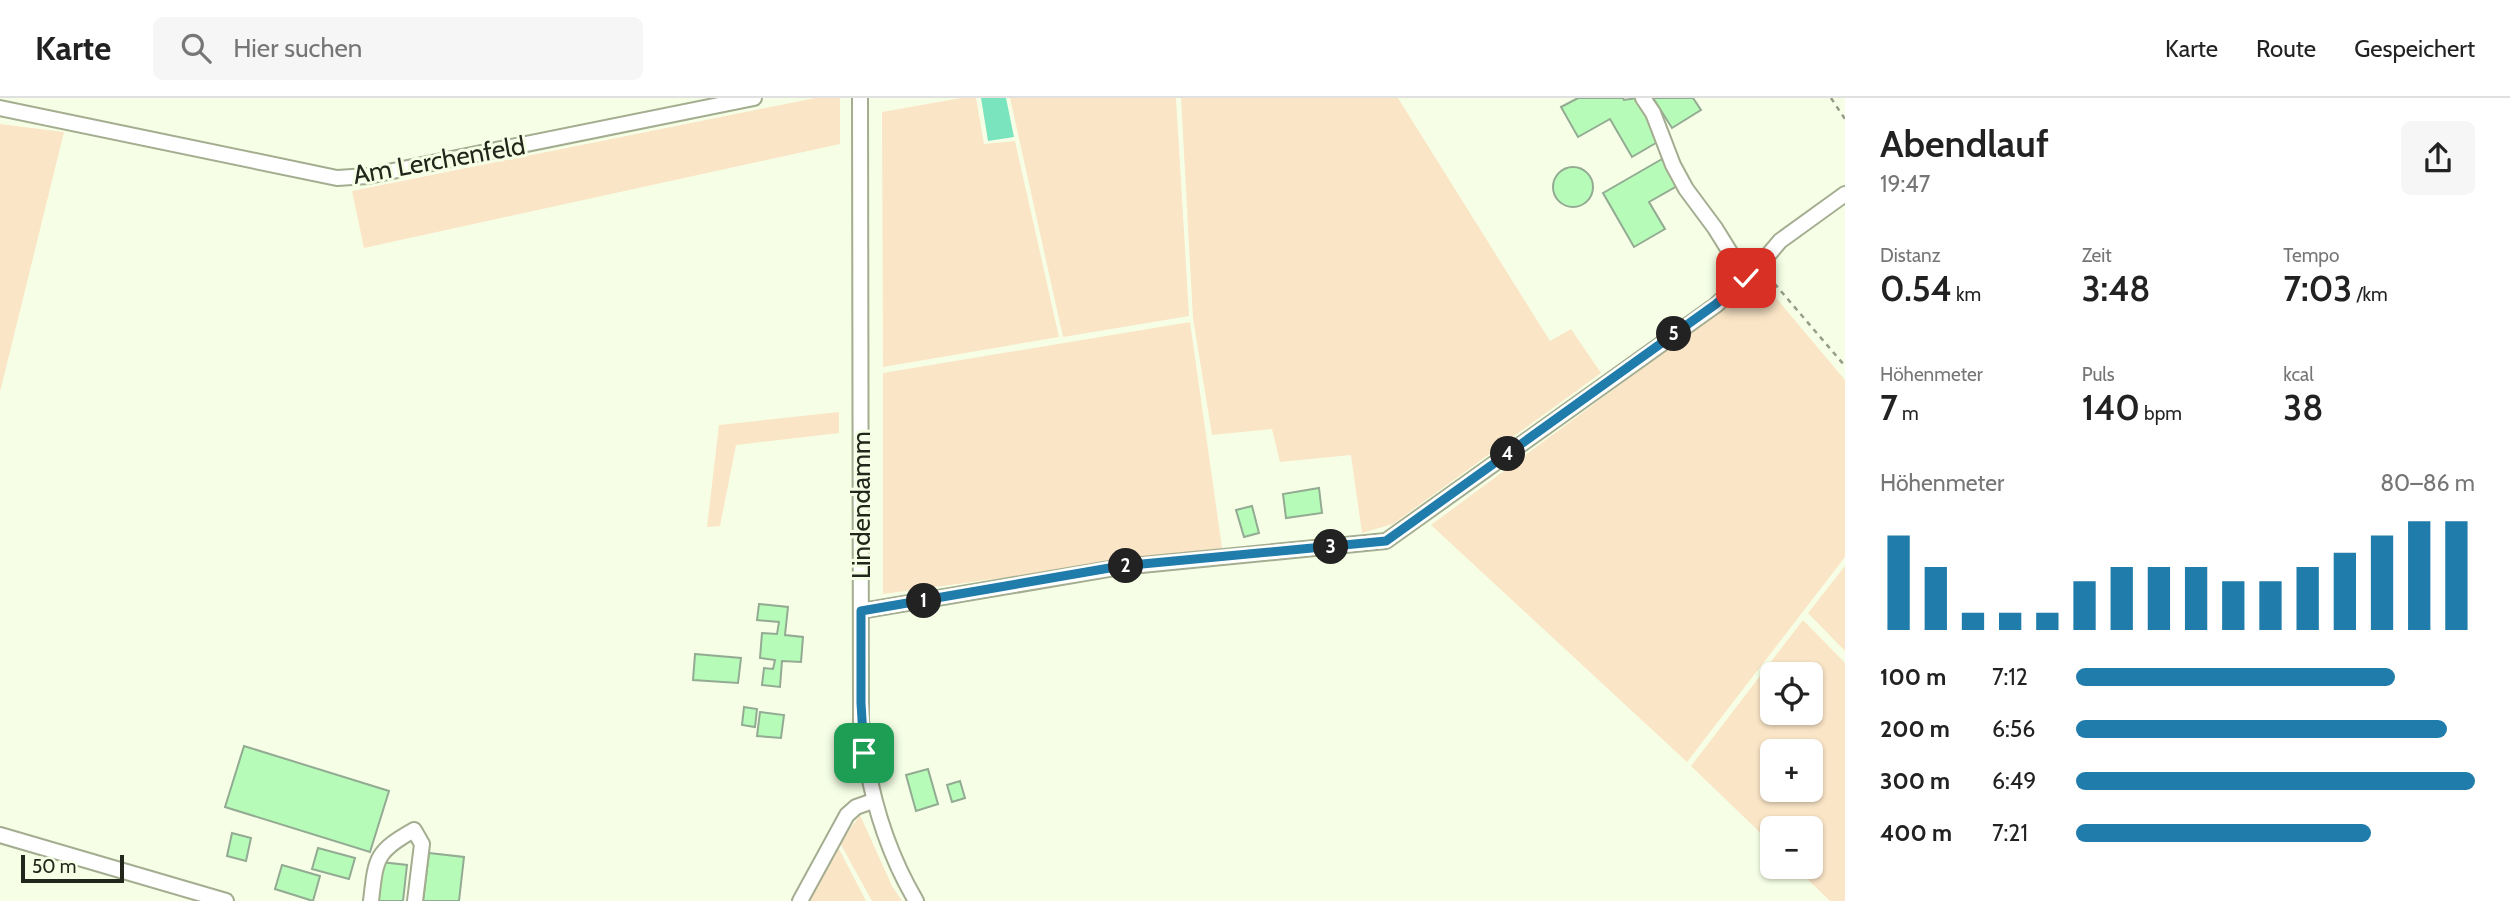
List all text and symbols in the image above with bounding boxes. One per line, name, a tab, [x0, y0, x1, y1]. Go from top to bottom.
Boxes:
search box	[153, 17, 643, 80]
text: Karte	[35, 28, 111, 68]
icon: search	[177, 29, 215, 67]
text: Hier suchen	[233, 32, 362, 64]
text: Karte	[2165, 34, 2218, 63]
text: Route	[2256, 34, 2316, 63]
text: Gespeichert	[2354, 34, 2475, 63]
text: Abendlauf	[1880, 120, 2049, 167]
button: share	[2401, 121, 2475, 195]
street label: Am Lerchenfeld	[350, 129, 528, 191]
text: 19:47	[1880, 170, 1930, 198]
text: Distanz	[1880, 244, 1941, 267]
text: Zeit	[2082, 244, 2112, 267]
text: Tempo	[2283, 244, 2339, 267]
pin	[1716, 248, 1776, 308]
icon: check	[1727, 259, 1765, 297]
text: 0.54	[1880, 267, 1952, 310]
text: 3:48	[2082, 267, 2150, 310]
text: 7:03	[2283, 267, 2352, 310]
text: km	[1952, 283, 1981, 306]
text: /km	[2352, 283, 2388, 306]
pin: 5	[1656, 316, 1692, 352]
text: 5	[1668, 322, 1679, 345]
text: Höhenmeter	[1880, 363, 1983, 386]
text: Puls	[2082, 363, 2115, 386]
text: kcal	[2283, 363, 2314, 386]
text: 7	[1880, 386, 1898, 429]
text: 140	[2082, 386, 2140, 429]
text: 38	[2283, 386, 2323, 429]
text: m	[1898, 402, 1919, 425]
text: bpm	[2140, 402, 2182, 425]
street label: Lindendamm	[845, 431, 877, 579]
pin: 4	[1490, 436, 1526, 472]
text: 4	[1502, 442, 1513, 465]
text: Höhenmeter	[1880, 469, 2004, 497]
text: 80–86 m	[2380, 469, 2475, 497]
pin: 3	[1314, 530, 1348, 564]
text: 3	[1325, 535, 1336, 558]
pin: 2	[1108, 548, 1144, 584]
text: 2	[1120, 554, 1131, 577]
pin: 1	[906, 584, 942, 618]
text: 1	[920, 589, 927, 612]
map controls	[1760, 662, 1823, 879]
button: locate	[1760, 662, 1823, 725]
text: 100 m	[1880, 663, 1946, 691]
text: 7:12	[1992, 663, 2028, 691]
text: 200 m	[1880, 715, 1950, 743]
text: 6:56	[1992, 715, 2035, 743]
pin	[834, 723, 894, 783]
icon: arrive	[845, 734, 883, 772]
button: +	[1760, 739, 1823, 802]
text: 300 m	[1880, 767, 1950, 795]
text: 6:49	[1992, 767, 2036, 795]
button: −	[1760, 816, 1823, 879]
text: 400 m	[1880, 819, 1952, 847]
text: 7:21	[1992, 819, 2028, 847]
scale bar	[21, 852, 124, 884]
text: 50 m	[32, 855, 76, 878]

